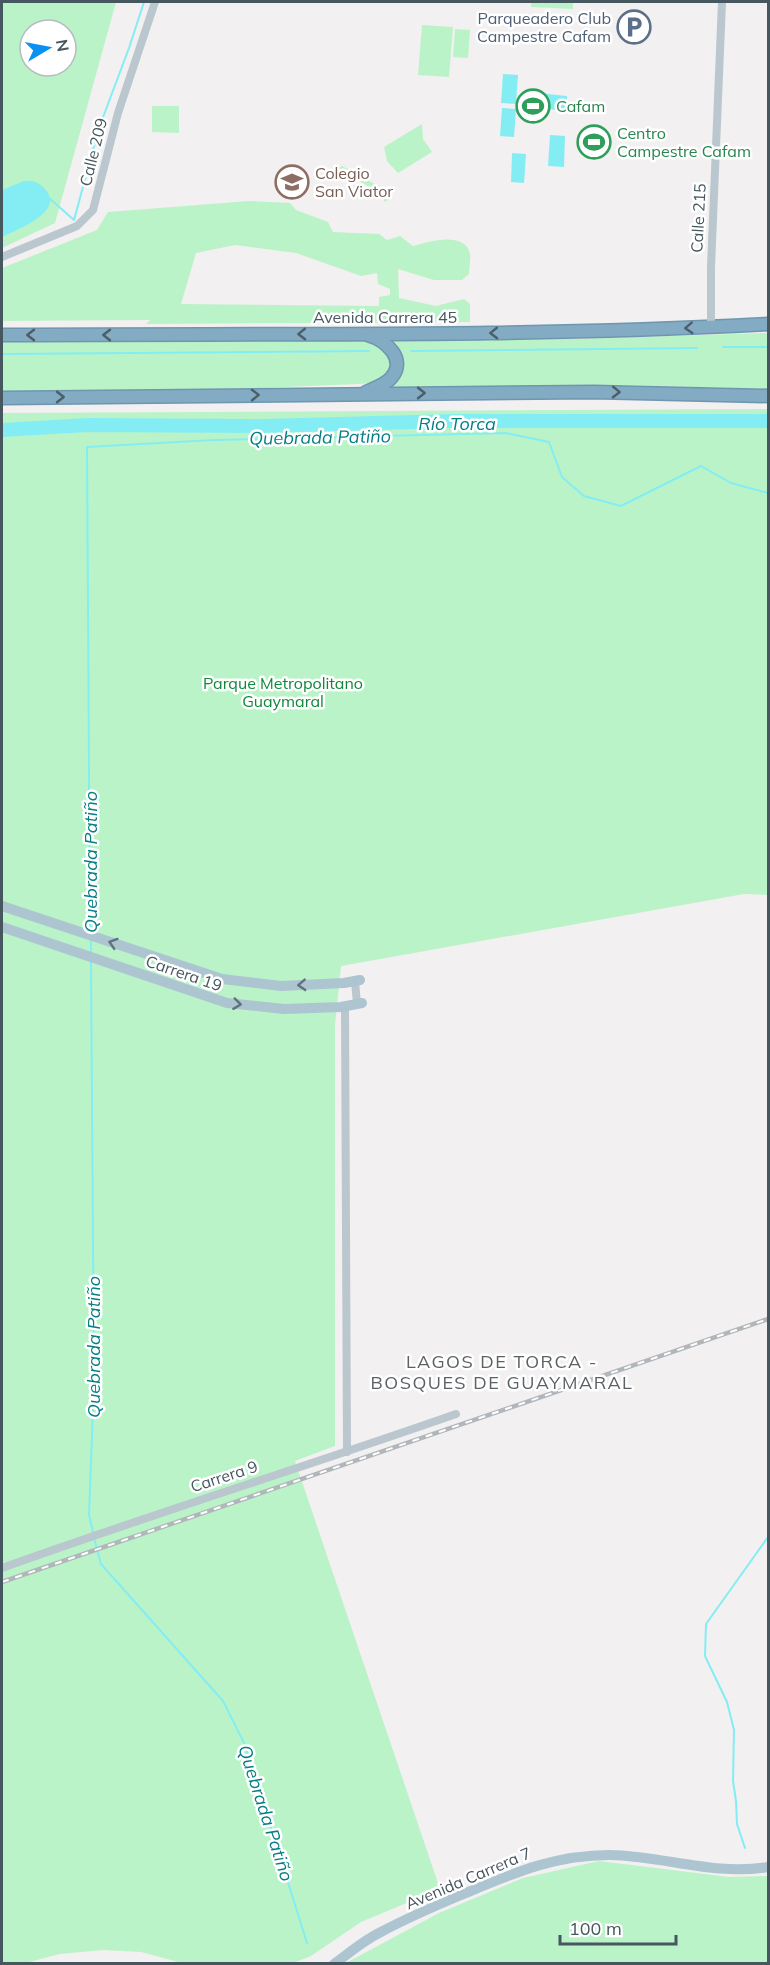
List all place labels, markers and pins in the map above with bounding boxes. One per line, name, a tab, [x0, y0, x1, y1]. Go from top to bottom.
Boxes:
place label: Parqueadero Club Campestre Cafam	[477, 8, 611, 46]
parking icon: Parqueadero Club Campestre Cafam	[616, 9, 652, 45]
sports icon: Cafam	[515, 88, 551, 124]
place label: Cafam	[556, 96, 605, 116]
place label: Centro Campestre Cafam	[617, 123, 751, 161]
sports icon: Centro Campestre Cafam	[576, 124, 612, 160]
place label: Colegio San Viator	[315, 163, 393, 201]
school or university icon: Colegio San Viator	[274, 164, 310, 200]

